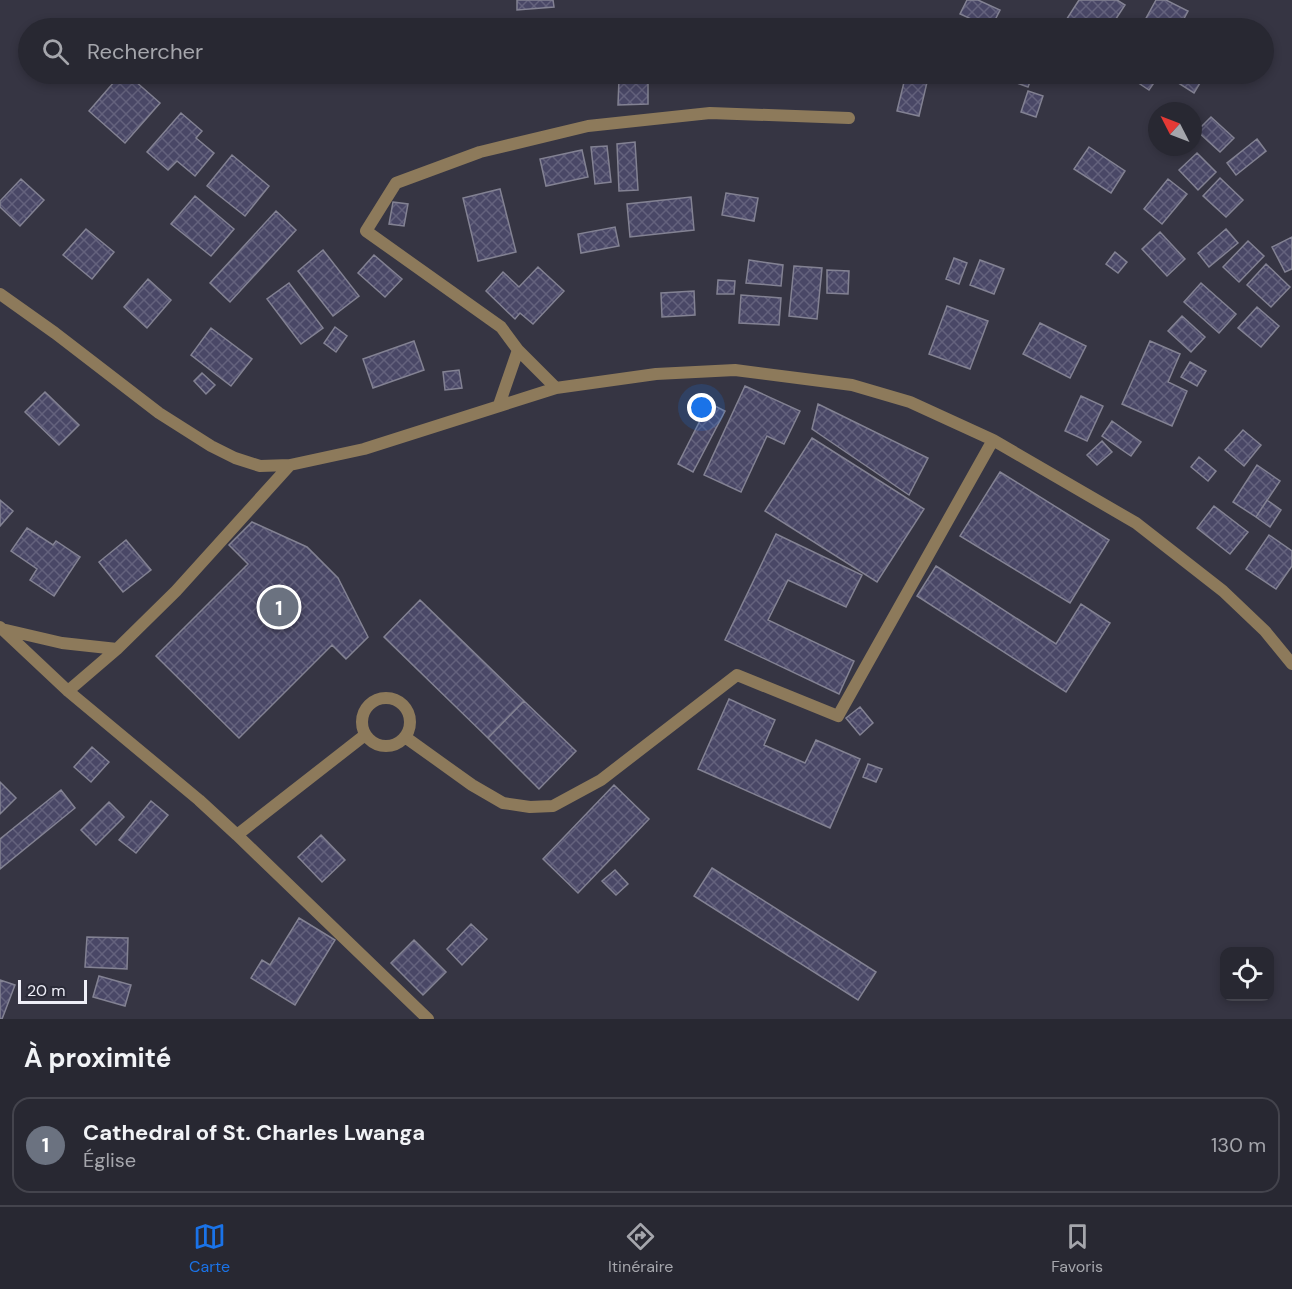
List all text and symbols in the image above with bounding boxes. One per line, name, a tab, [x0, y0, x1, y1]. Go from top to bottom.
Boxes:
search box	[18, 18, 1274, 84]
icon: search	[39, 35, 72, 68]
text: Rechercher	[87, 37, 203, 66]
north arrow	[1148, 102, 1202, 156]
your location	[687, 393, 716, 422]
pin: 1	[260, 584, 298, 630]
map controls	[1220, 947, 1274, 1001]
button: locate	[1220, 947, 1274, 1001]
scale bar	[18, 977, 87, 1004]
text: 20 m	[27, 980, 66, 1001]
text: À proximité	[24, 1041, 171, 1075]
text: Cathedral of St. Charles Lwanga	[83, 1118, 425, 1147]
text: 1	[42, 1132, 49, 1158]
text: 130 m	[1211, 1132, 1266, 1158]
text: Église	[83, 1147, 136, 1173]
tab: Carte	[189, 1220, 230, 1277]
tab: Itinéraire	[608, 1220, 673, 1277]
tab: Favoris	[1051, 1220, 1103, 1277]

